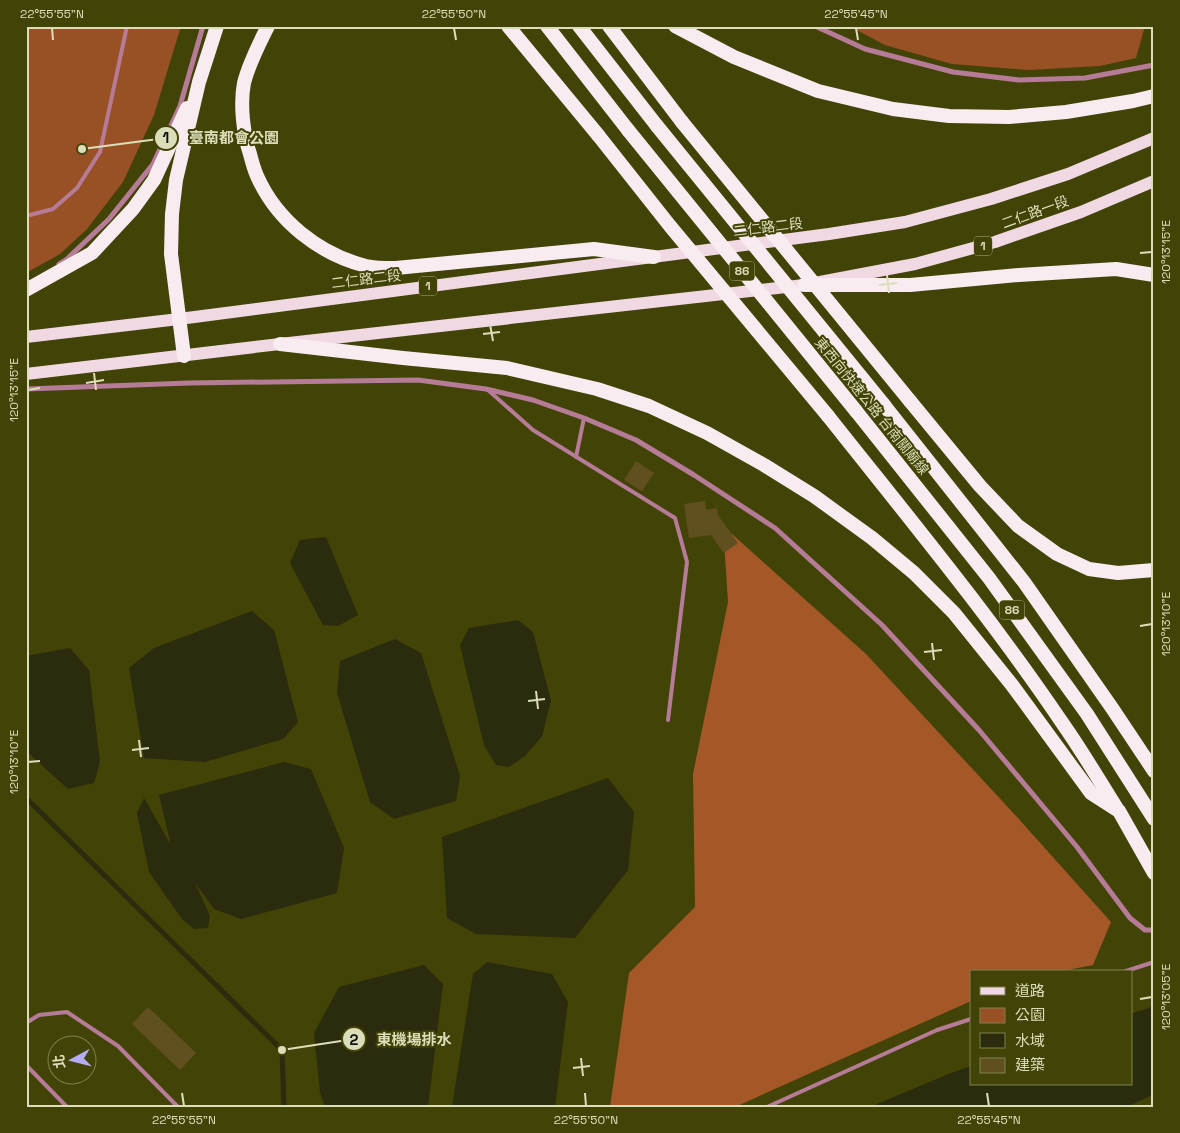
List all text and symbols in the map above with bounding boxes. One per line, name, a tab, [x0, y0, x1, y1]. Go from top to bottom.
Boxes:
text: 22°55'55"N	[20, 6, 84, 22]
text: 22°55'50"N	[422, 6, 486, 22]
text: 22°55'45"N	[824, 6, 888, 22]
callout: 臺南都會公園	[154, 123, 289, 153]
text: 1	[163, 128, 169, 147]
text: 臺南都會公園	[189, 128, 279, 147]
street label: 二仁路一段	[999, 192, 1071, 232]
street label: 二仁路二段	[732, 214, 804, 240]
text: 120°13'15"E	[1158, 220, 1174, 284]
road number: 1	[974, 237, 992, 256]
road number: 86	[730, 262, 754, 280]
street label: 二仁路二段	[330, 266, 402, 292]
road number: 1	[419, 276, 437, 296]
street label: 東西向快速公路 台南關廟線	[811, 334, 933, 478]
text: 120°13'15"E	[6, 358, 22, 422]
text: 120°13'10"E	[1158, 592, 1174, 656]
road number: 86	[1000, 600, 1024, 620]
text: 120°13'10"E	[6, 730, 22, 794]
text: 120°13'05"E	[1158, 963, 1174, 1030]
legend	[970, 970, 1132, 1086]
text: 道路	[1015, 981, 1045, 1000]
text: 公園	[1015, 1005, 1045, 1024]
callout: 東機場排水	[341, 1024, 461, 1054]
text: 2	[350, 1030, 359, 1049]
text: 東機場排水	[376, 1030, 452, 1049]
text: 水域	[1015, 1031, 1045, 1050]
north arrow	[48, 1036, 98, 1086]
text: 北	[49, 1054, 69, 1070]
text: 建築	[1015, 1055, 1045, 1074]
text: 22°55'55"N	[152, 1112, 216, 1128]
text: 22°55'50"N	[554, 1112, 618, 1128]
text: 22°55'45"N	[957, 1112, 1021, 1128]

